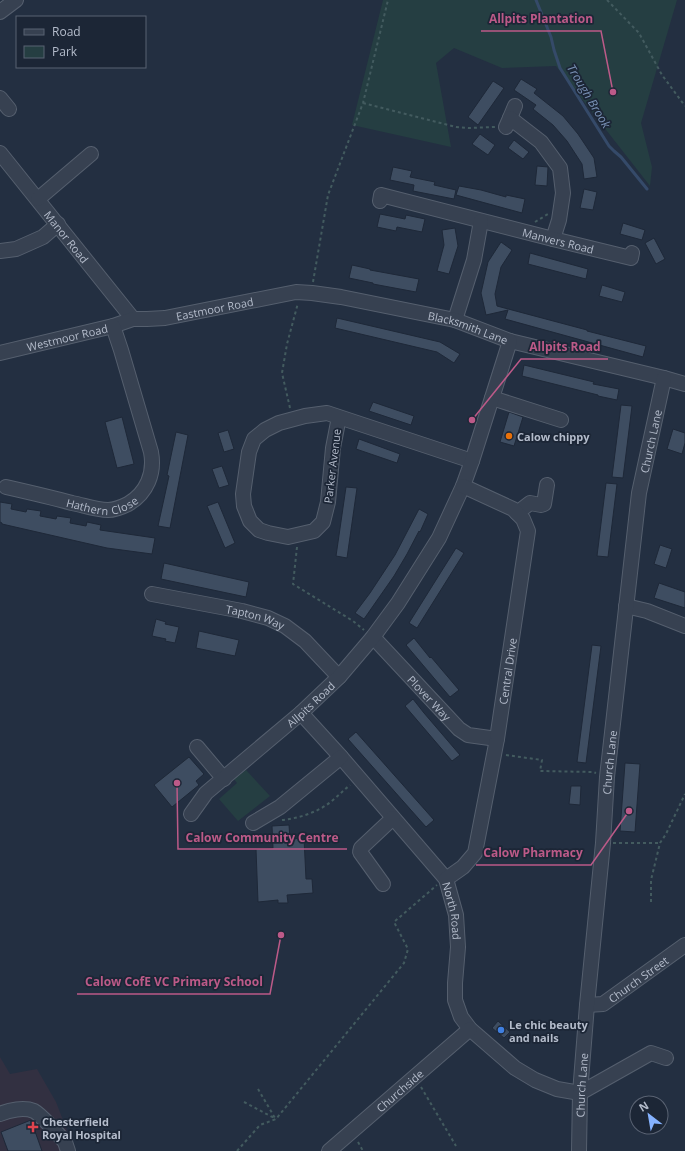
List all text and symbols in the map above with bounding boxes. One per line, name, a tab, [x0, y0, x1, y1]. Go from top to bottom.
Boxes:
callout: Allpits Plantation	[481, 7, 601, 31]
text: Allpits Plantation	[489, 10, 593, 27]
legend	[16, 16, 146, 68]
text: Road	[52, 23, 81, 40]
text: Park	[52, 43, 78, 60]
water label: Trough Brook	[563, 61, 615, 132]
street label: Manor Road	[41, 207, 92, 266]
street label: Manvers Road	[521, 224, 596, 256]
street label: Eastmoor Road	[175, 293, 255, 323]
street label: Blacksmith Lane	[427, 307, 510, 347]
street label: Westmoor Road	[25, 320, 109, 354]
callout: Allpits Road	[521, 335, 608, 359]
text: Allpits Road	[529, 338, 601, 355]
street label: Church Lane	[636, 408, 664, 474]
street label: Parker Avenue	[320, 428, 344, 504]
place label: Calow chippy	[517, 429, 590, 444]
marker: Calow chippy	[504, 431, 514, 441]
street label: Hathern Close	[65, 492, 141, 518]
street label: Tapton Way	[225, 601, 288, 633]
street label: Central Drive	[495, 637, 519, 705]
street label: Plover Way	[405, 672, 455, 724]
street label: Allpits Road	[283, 678, 338, 730]
street label: Church Lane	[598, 729, 620, 795]
callout: Calow Community Centre	[178, 825, 347, 849]
text: Calow Community Centre	[186, 829, 338, 846]
callout: Calow Pharmacy	[476, 841, 591, 865]
text: Calow Pharmacy	[483, 844, 583, 861]
street label: North Road	[440, 880, 465, 940]
street label: Church Street	[605, 952, 671, 1006]
callout: Calow CofE VC Primary School	[77, 970, 270, 994]
text: Calow CofE VC Primary School	[85, 973, 263, 990]
place label: Le chic beauty and nails	[509, 1017, 588, 1045]
marker: Le chic beauty and nails	[496, 1025, 506, 1035]
street label: Church Lane	[572, 1052, 591, 1117]
street label: Churchside	[373, 1066, 426, 1115]
north arrow	[629, 1095, 669, 1135]
text: N	[636, 1097, 651, 1115]
place label: Chesterfield Royal Hospital	[42, 1114, 121, 1142]
marker: Chesterfield Royal Hospital	[27, 1121, 39, 1133]

